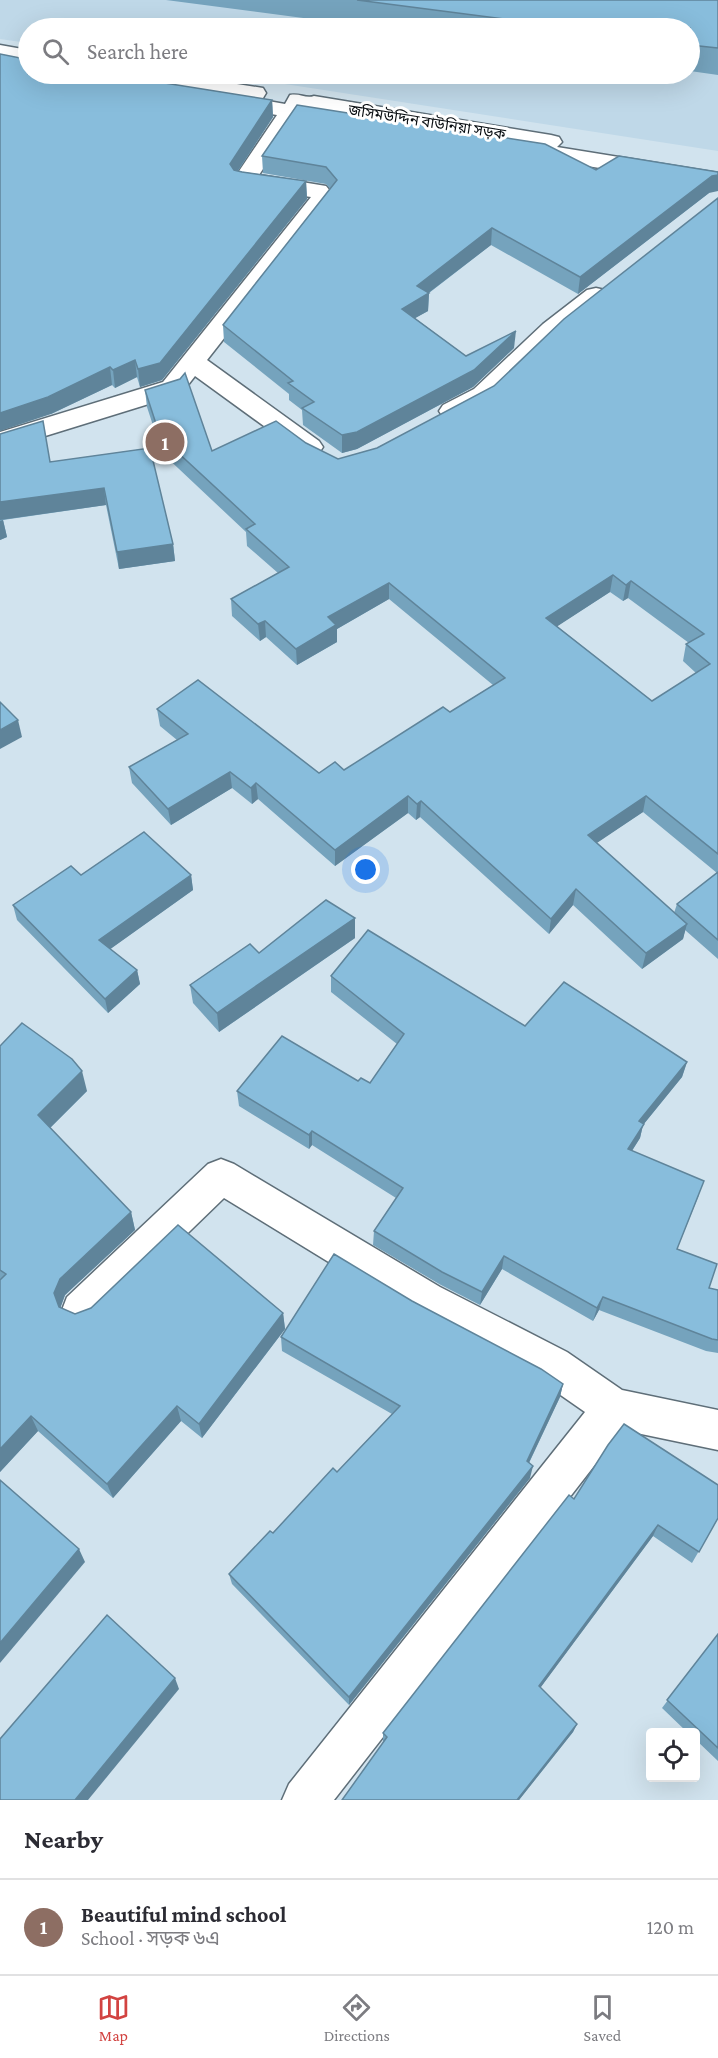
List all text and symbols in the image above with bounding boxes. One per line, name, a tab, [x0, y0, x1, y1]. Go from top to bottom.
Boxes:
search box	[18, 18, 700, 84]
icon: search	[39, 35, 72, 68]
text: Search here	[87, 39, 188, 64]
street label: জসিমউদ্দিন বাউনিয়া সড়ক	[346, 102, 508, 142]
pin: 1	[146, 420, 184, 464]
your location	[351, 855, 380, 884]
map controls	[646, 1728, 700, 1782]
button: locate	[646, 1728, 700, 1782]
text: Nearby	[24, 1825, 103, 1854]
text: Beautiful mind school	[81, 1902, 286, 1927]
text: 1	[40, 1916, 47, 1938]
text: 120 m	[647, 1916, 694, 1938]
text: School · সড়ক ৬এ	[81, 1927, 220, 1949]
tab: Map	[97, 1991, 130, 2044]
tab: Directions	[324, 1991, 390, 2044]
tab: Saved	[584, 1991, 621, 2044]

